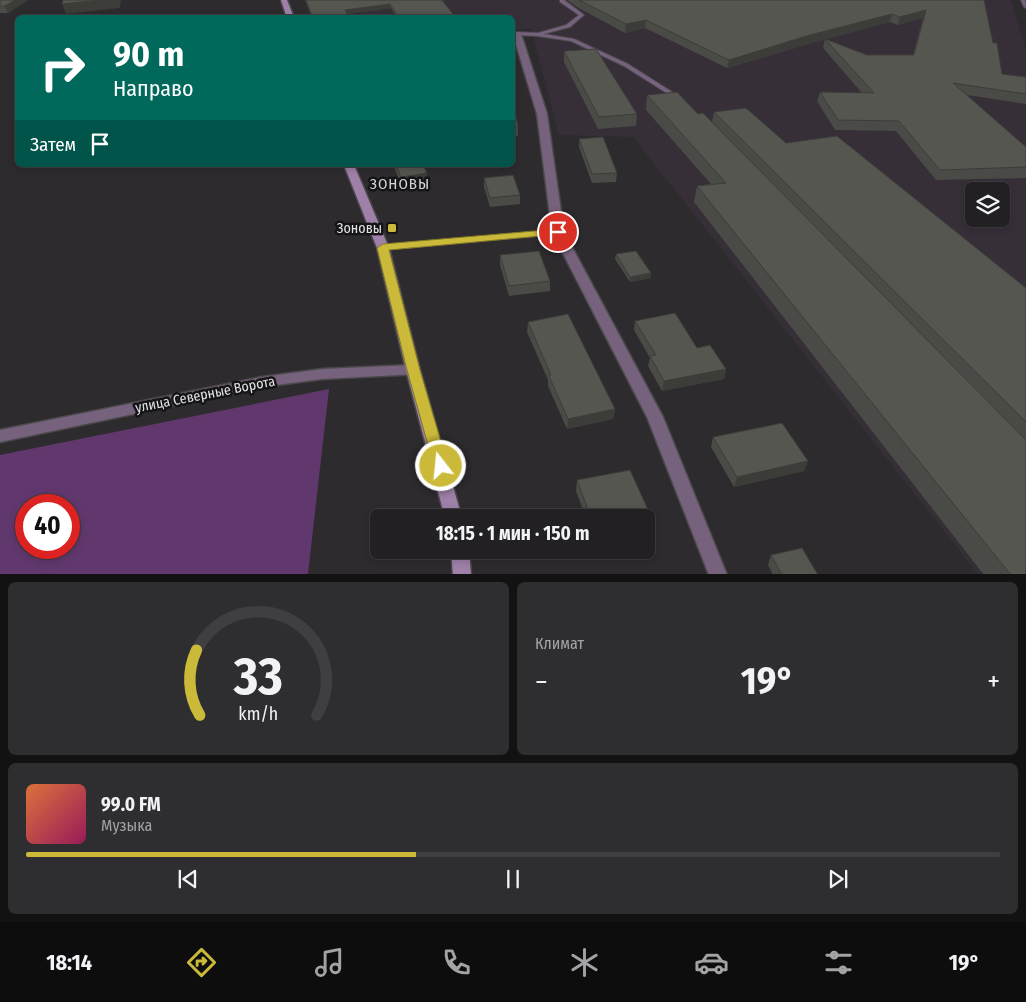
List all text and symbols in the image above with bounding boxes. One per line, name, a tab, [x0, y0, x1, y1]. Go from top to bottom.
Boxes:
text: 90 m	[113, 33, 184, 75]
icon: right	[30, 35, 95, 100]
text: Направо	[113, 75, 194, 102]
icon: arrive	[86, 130, 114, 158]
text: Затем	[30, 133, 76, 156]
district label: ЗОНОВЫ	[370, 175, 430, 193]
map controls	[965, 182, 1010, 227]
button: layers	[965, 182, 1010, 227]
pin	[537, 211, 579, 253]
icon: arrive	[544, 218, 572, 246]
place label: Зоновы	[337, 220, 382, 237]
marker: Зоновы	[386, 222, 398, 234]
street label: улица Северные Ворота	[134, 373, 277, 416]
position arrow	[414, 439, 466, 491]
speed limit sign: 40	[15, 494, 80, 559]
text: 18:15 · 1 мин · 150 m	[436, 522, 589, 545]
text: Климат	[535, 634, 584, 653]
text: 33	[233, 645, 283, 708]
text: 19°	[741, 658, 794, 704]
text: −	[535, 665, 548, 698]
text: +	[987, 665, 1000, 698]
text: km/h	[239, 703, 278, 725]
text: 99.0 FM	[101, 793, 161, 816]
text: Музыка	[101, 816, 152, 835]
icon: previous	[174, 865, 202, 893]
icon: pause	[499, 865, 527, 893]
icon: next	[824, 865, 852, 893]
icon: directions	[184, 945, 219, 980]
icon: music	[312, 945, 347, 980]
icon: phone	[439, 945, 474, 980]
icon: climate	[567, 945, 602, 980]
icon: car	[694, 945, 729, 980]
icon: filters	[821, 945, 856, 980]
text: 18:14	[46, 949, 92, 976]
text: 19°	[949, 949, 980, 976]

